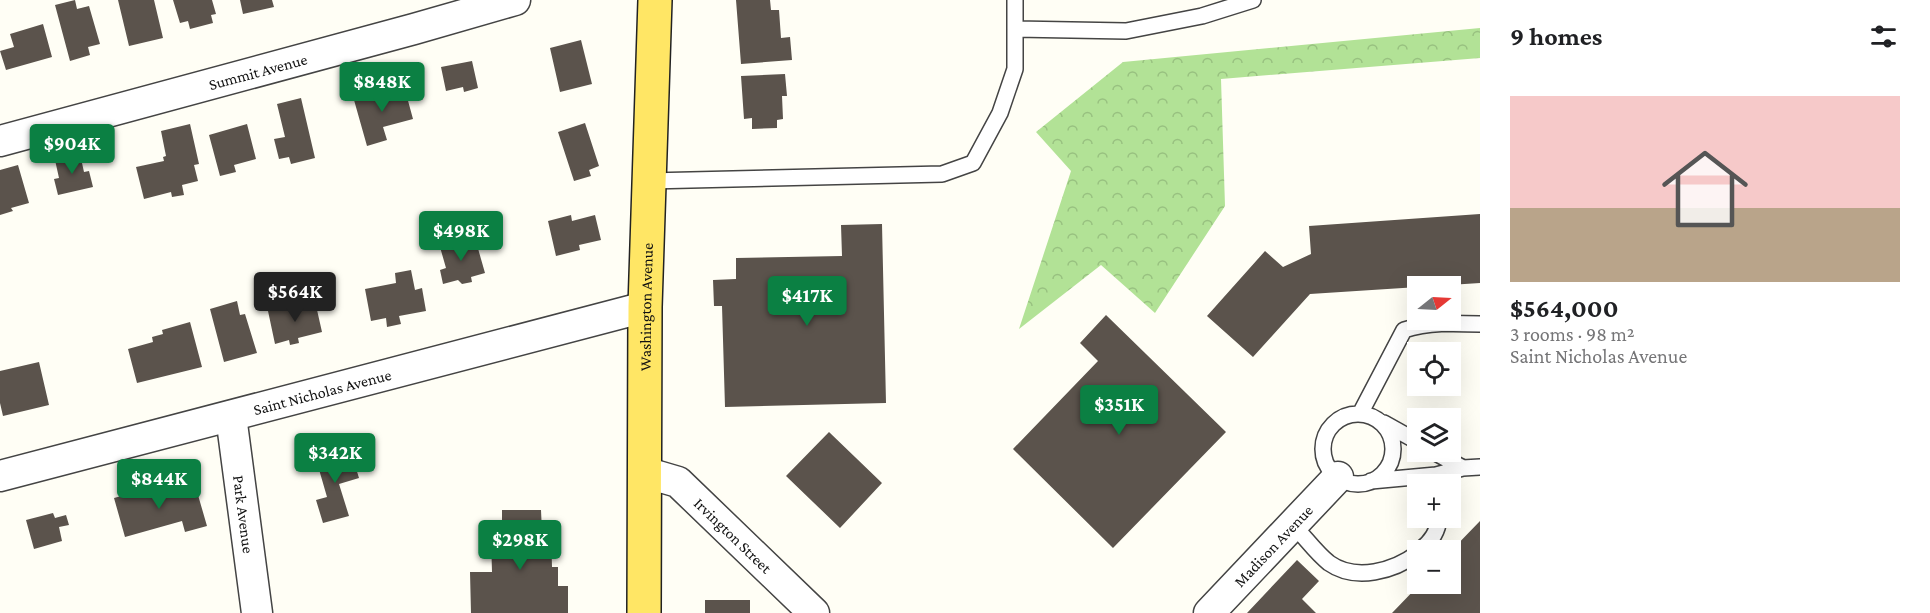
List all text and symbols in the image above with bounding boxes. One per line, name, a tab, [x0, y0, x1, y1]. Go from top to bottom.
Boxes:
icon: filters	[1867, 20, 1900, 53]
text: 9 homes	[1510, 22, 1602, 51]
street label: Summit Avenue	[207, 50, 309, 93]
pin: $848K	[340, 62, 424, 113]
text: $848K	[354, 70, 410, 92]
pin: $904K	[30, 124, 114, 175]
text: $904K	[44, 132, 100, 154]
icon: home	[1651, 135, 1759, 243]
pin: $498K	[419, 211, 503, 262]
text: $498K	[433, 219, 489, 241]
street label: Washington Avenue	[636, 242, 656, 371]
pin: $564K	[253, 272, 337, 323]
pin: $417K	[765, 276, 849, 327]
north arrow	[1407, 276, 1461, 330]
map controls	[1407, 276, 1461, 594]
text: $564K	[268, 280, 322, 302]
text: $417K	[782, 284, 832, 306]
text: $564,000	[1510, 294, 1618, 323]
text: 3 rooms · 98 m²	[1510, 323, 1635, 345]
button: locate	[1407, 342, 1461, 396]
text: Saint Nicholas Avenue	[1510, 345, 1687, 367]
street label: Saint Nicholas Avenue	[251, 365, 393, 418]
pin: $351K	[1077, 385, 1161, 436]
text: $351K	[1094, 393, 1144, 415]
button: layers	[1407, 408, 1461, 462]
pin: $342K	[293, 433, 377, 484]
text: $342K	[308, 441, 362, 463]
pin: $844K	[117, 459, 201, 510]
text: $844K	[131, 467, 187, 489]
street label: Park Avenue	[230, 474, 258, 554]
button: +	[1407, 474, 1461, 528]
street label: Irvington Street	[691, 494, 776, 577]
street label: Madison Avenue	[1230, 501, 1316, 590]
pin: $298K	[478, 520, 562, 571]
text: $298K	[492, 528, 548, 550]
button: −	[1407, 540, 1461, 594]

